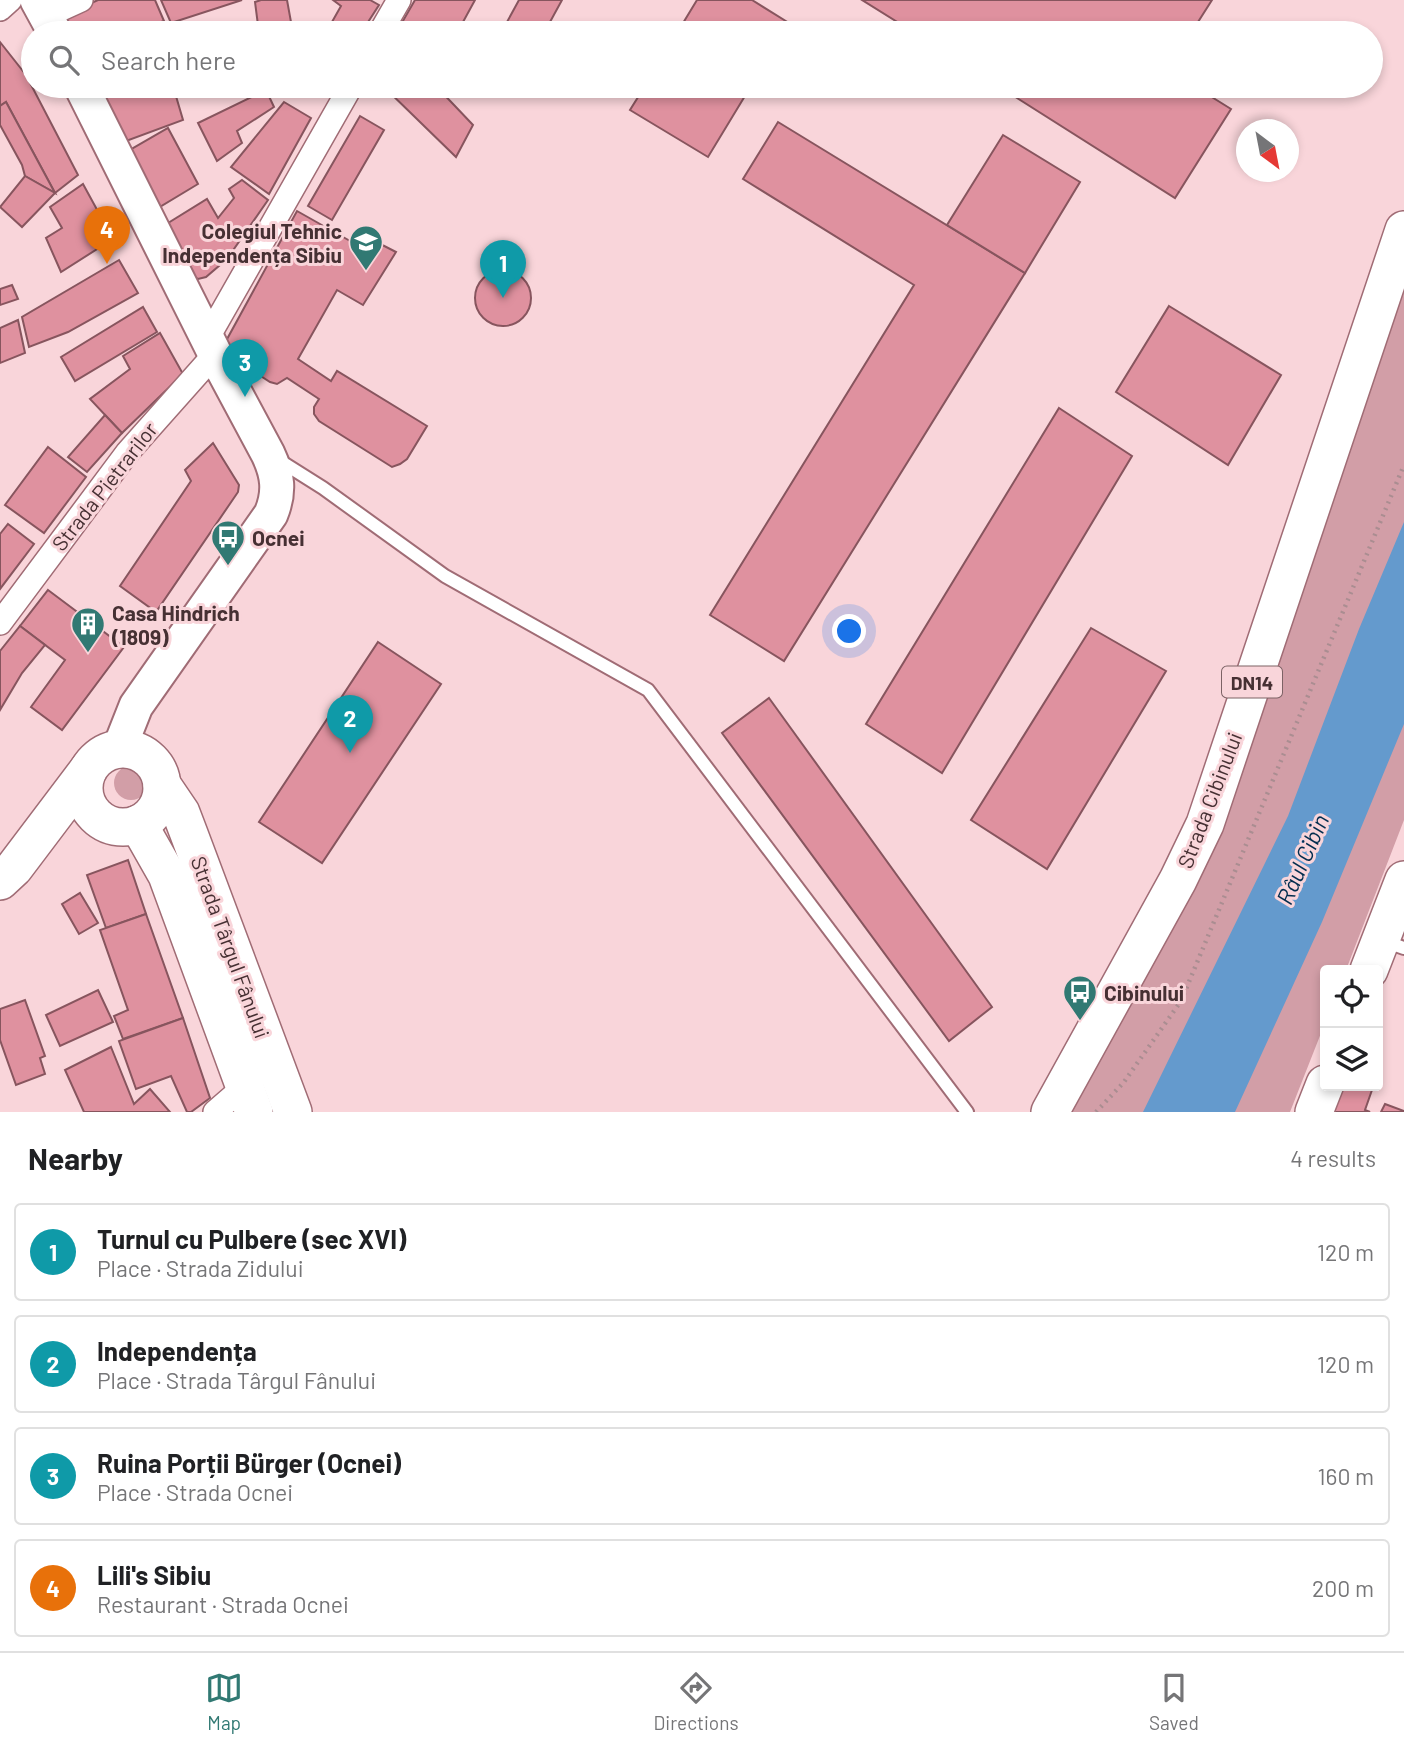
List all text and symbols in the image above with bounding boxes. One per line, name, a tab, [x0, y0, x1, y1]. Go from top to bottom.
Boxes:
search box	[21, 21, 1383, 98]
icon: search	[45, 41, 83, 79]
text: Search here	[101, 44, 236, 75]
north arrow	[1236, 119, 1299, 182]
pin: 4	[84, 206, 130, 264]
place label: Colegiul Tehnic Independența Sibiu	[162, 218, 342, 267]
school or university icon: Colegiul Tehnic Independența Sibiu	[347, 223, 385, 272]
pin: 1	[480, 240, 526, 298]
pin: 3	[222, 339, 268, 397]
street label: Strada Pietrarilor	[46, 416, 162, 555]
bus stop icon: Ocnei	[209, 518, 247, 567]
place label: Ocnei	[252, 525, 305, 550]
place label: Casa Hindrich (1809)	[111, 600, 240, 649]
building icon: Casa Hindrich (1809)	[69, 605, 107, 654]
your location	[832, 614, 866, 648]
road number: DN14	[1222, 666, 1282, 698]
pin: 2	[327, 695, 373, 753]
street label: Strada Cibinului	[1172, 728, 1246, 872]
water label: Râul Cibin	[1270, 810, 1334, 908]
street label: Strada Târgul Fânului	[186, 853, 276, 1041]
map controls	[1320, 965, 1383, 1091]
button: locate	[1320, 965, 1383, 1028]
bus stop icon: Cibinului	[1061, 973, 1099, 1022]
place label: Cibinului	[1104, 980, 1184, 1005]
button: layers	[1320, 1028, 1383, 1091]
text: Nearby	[28, 1140, 123, 1176]
text: 4 results	[1290, 1144, 1376, 1172]
text: Turnul cu Pulbere (sec XVI)	[97, 1223, 406, 1254]
text: 1	[49, 1238, 57, 1266]
text: 120 m	[1317, 1238, 1374, 1266]
text: Place · Strada Zidului	[97, 1254, 304, 1282]
text: Independența	[97, 1335, 257, 1366]
text: 2	[47, 1350, 59, 1378]
text: 120 m	[1317, 1350, 1374, 1378]
text: Place · Strada Târgul Fânului	[97, 1366, 376, 1394]
text: Ruina Porții Bürger (Ocnei)	[97, 1447, 401, 1478]
text: 3	[47, 1462, 59, 1490]
text: 160 m	[1317, 1462, 1374, 1490]
text: Place · Strada Ocnei	[97, 1478, 293, 1506]
text: Lili's Sibiu	[97, 1559, 211, 1590]
text: 4	[46, 1574, 60, 1602]
text: 200 m	[1312, 1574, 1374, 1602]
text: Restaurant · Strada Ocnei	[97, 1590, 349, 1618]
tab: Map	[205, 1669, 243, 1734]
tab: Directions	[654, 1669, 739, 1734]
tab: Saved	[1149, 1669, 1199, 1734]

